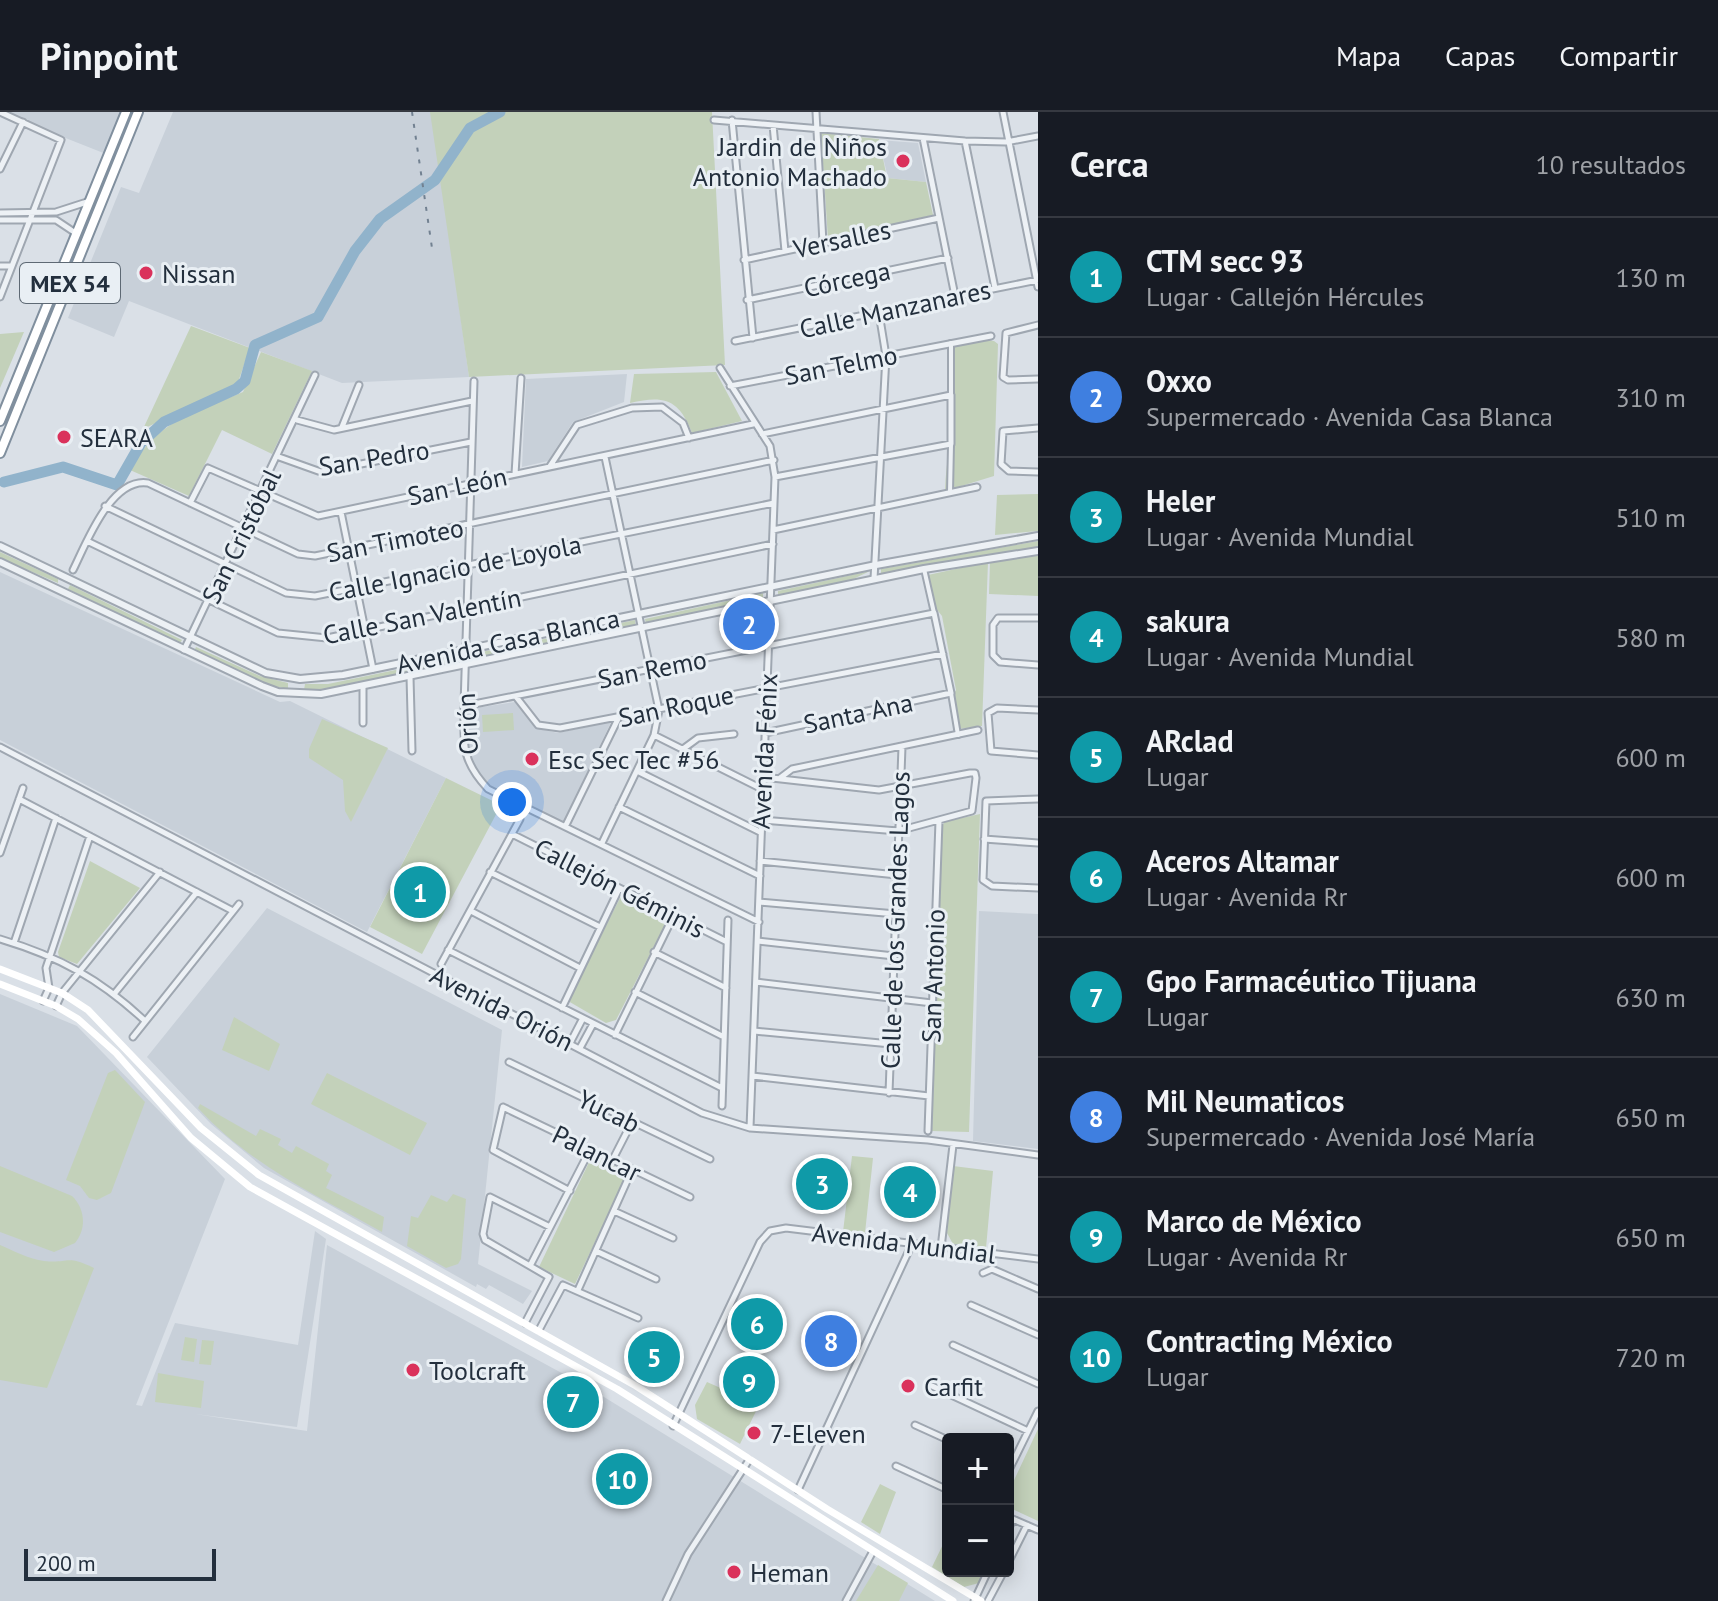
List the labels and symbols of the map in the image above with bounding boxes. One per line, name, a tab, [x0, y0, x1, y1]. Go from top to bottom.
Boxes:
place label: Jardin de Niños Antonio Machado	[693, 130, 887, 193]
marker: Jardin de Niños Antonio Machado	[894, 152, 912, 170]
street label: Versalles	[789, 213, 894, 266]
street label: Córcega	[801, 254, 893, 304]
place label: Nissan	[162, 257, 235, 290]
road number: MEX 54	[20, 263, 120, 303]
marker: Nissan	[137, 264, 155, 282]
street label: Calle Manzanares	[796, 273, 994, 345]
street label: San Telmo	[782, 338, 900, 392]
place label: SEARA	[80, 421, 153, 454]
marker: SEARA	[55, 428, 73, 446]
street label: San Pedro	[316, 433, 432, 483]
street label: San León	[404, 459, 510, 513]
street label: San Cristóbal	[194, 463, 288, 609]
street label: San Timoteo	[324, 511, 466, 569]
street label: Calle Ignacio de Loyola	[326, 527, 584, 609]
street label: Calle San Valentín	[320, 581, 524, 651]
pin: 2	[723, 594, 775, 654]
street label: Avenida Casa Blanca	[393, 601, 623, 681]
street label: San Remo	[595, 642, 709, 696]
street label: Avenida Fénix	[743, 672, 785, 830]
street label: San Roque	[615, 678, 737, 734]
street label: Santa Ana	[800, 685, 916, 741]
street label: Orión	[449, 692, 485, 756]
place label: Esc Sec Tec #56	[548, 743, 719, 776]
marker: Esc Sec Tec #56	[523, 750, 541, 768]
street label: Calle de los Grandes Lagos	[873, 771, 917, 1069]
your location	[492, 782, 532, 822]
street label: Callejón Géminis	[529, 831, 711, 945]
pin: 1	[394, 862, 446, 922]
street label: San Antonio	[914, 908, 952, 1044]
street label: Avenida Orión	[425, 958, 579, 1058]
street label: Yucab	[572, 1082, 646, 1140]
street label: Palancar	[547, 1117, 647, 1189]
pin: 3	[796, 1154, 848, 1214]
pin: 4	[884, 1162, 936, 1222]
street label: Avenida Mundial	[810, 1215, 998, 1271]
pin: 6	[731, 1294, 783, 1354]
pin: 8	[805, 1311, 857, 1371]
pin: 5	[628, 1327, 680, 1387]
pin: 9	[723, 1352, 775, 1412]
place label: Toolcraft	[429, 1354, 526, 1387]
marker: Toolcraft	[404, 1361, 422, 1379]
place label: Carfit	[924, 1370, 983, 1403]
pin: 7	[547, 1372, 599, 1432]
marker: Carfit	[899, 1377, 917, 1395]
place label: 7-Eleven	[770, 1417, 866, 1450]
marker: 7-Eleven	[745, 1424, 763, 1442]
pin: 10	[596, 1449, 648, 1509]
scale bar	[24, 1545, 216, 1581]
place label: Heman	[750, 1556, 829, 1589]
marker: Heman	[725, 1563, 743, 1581]

